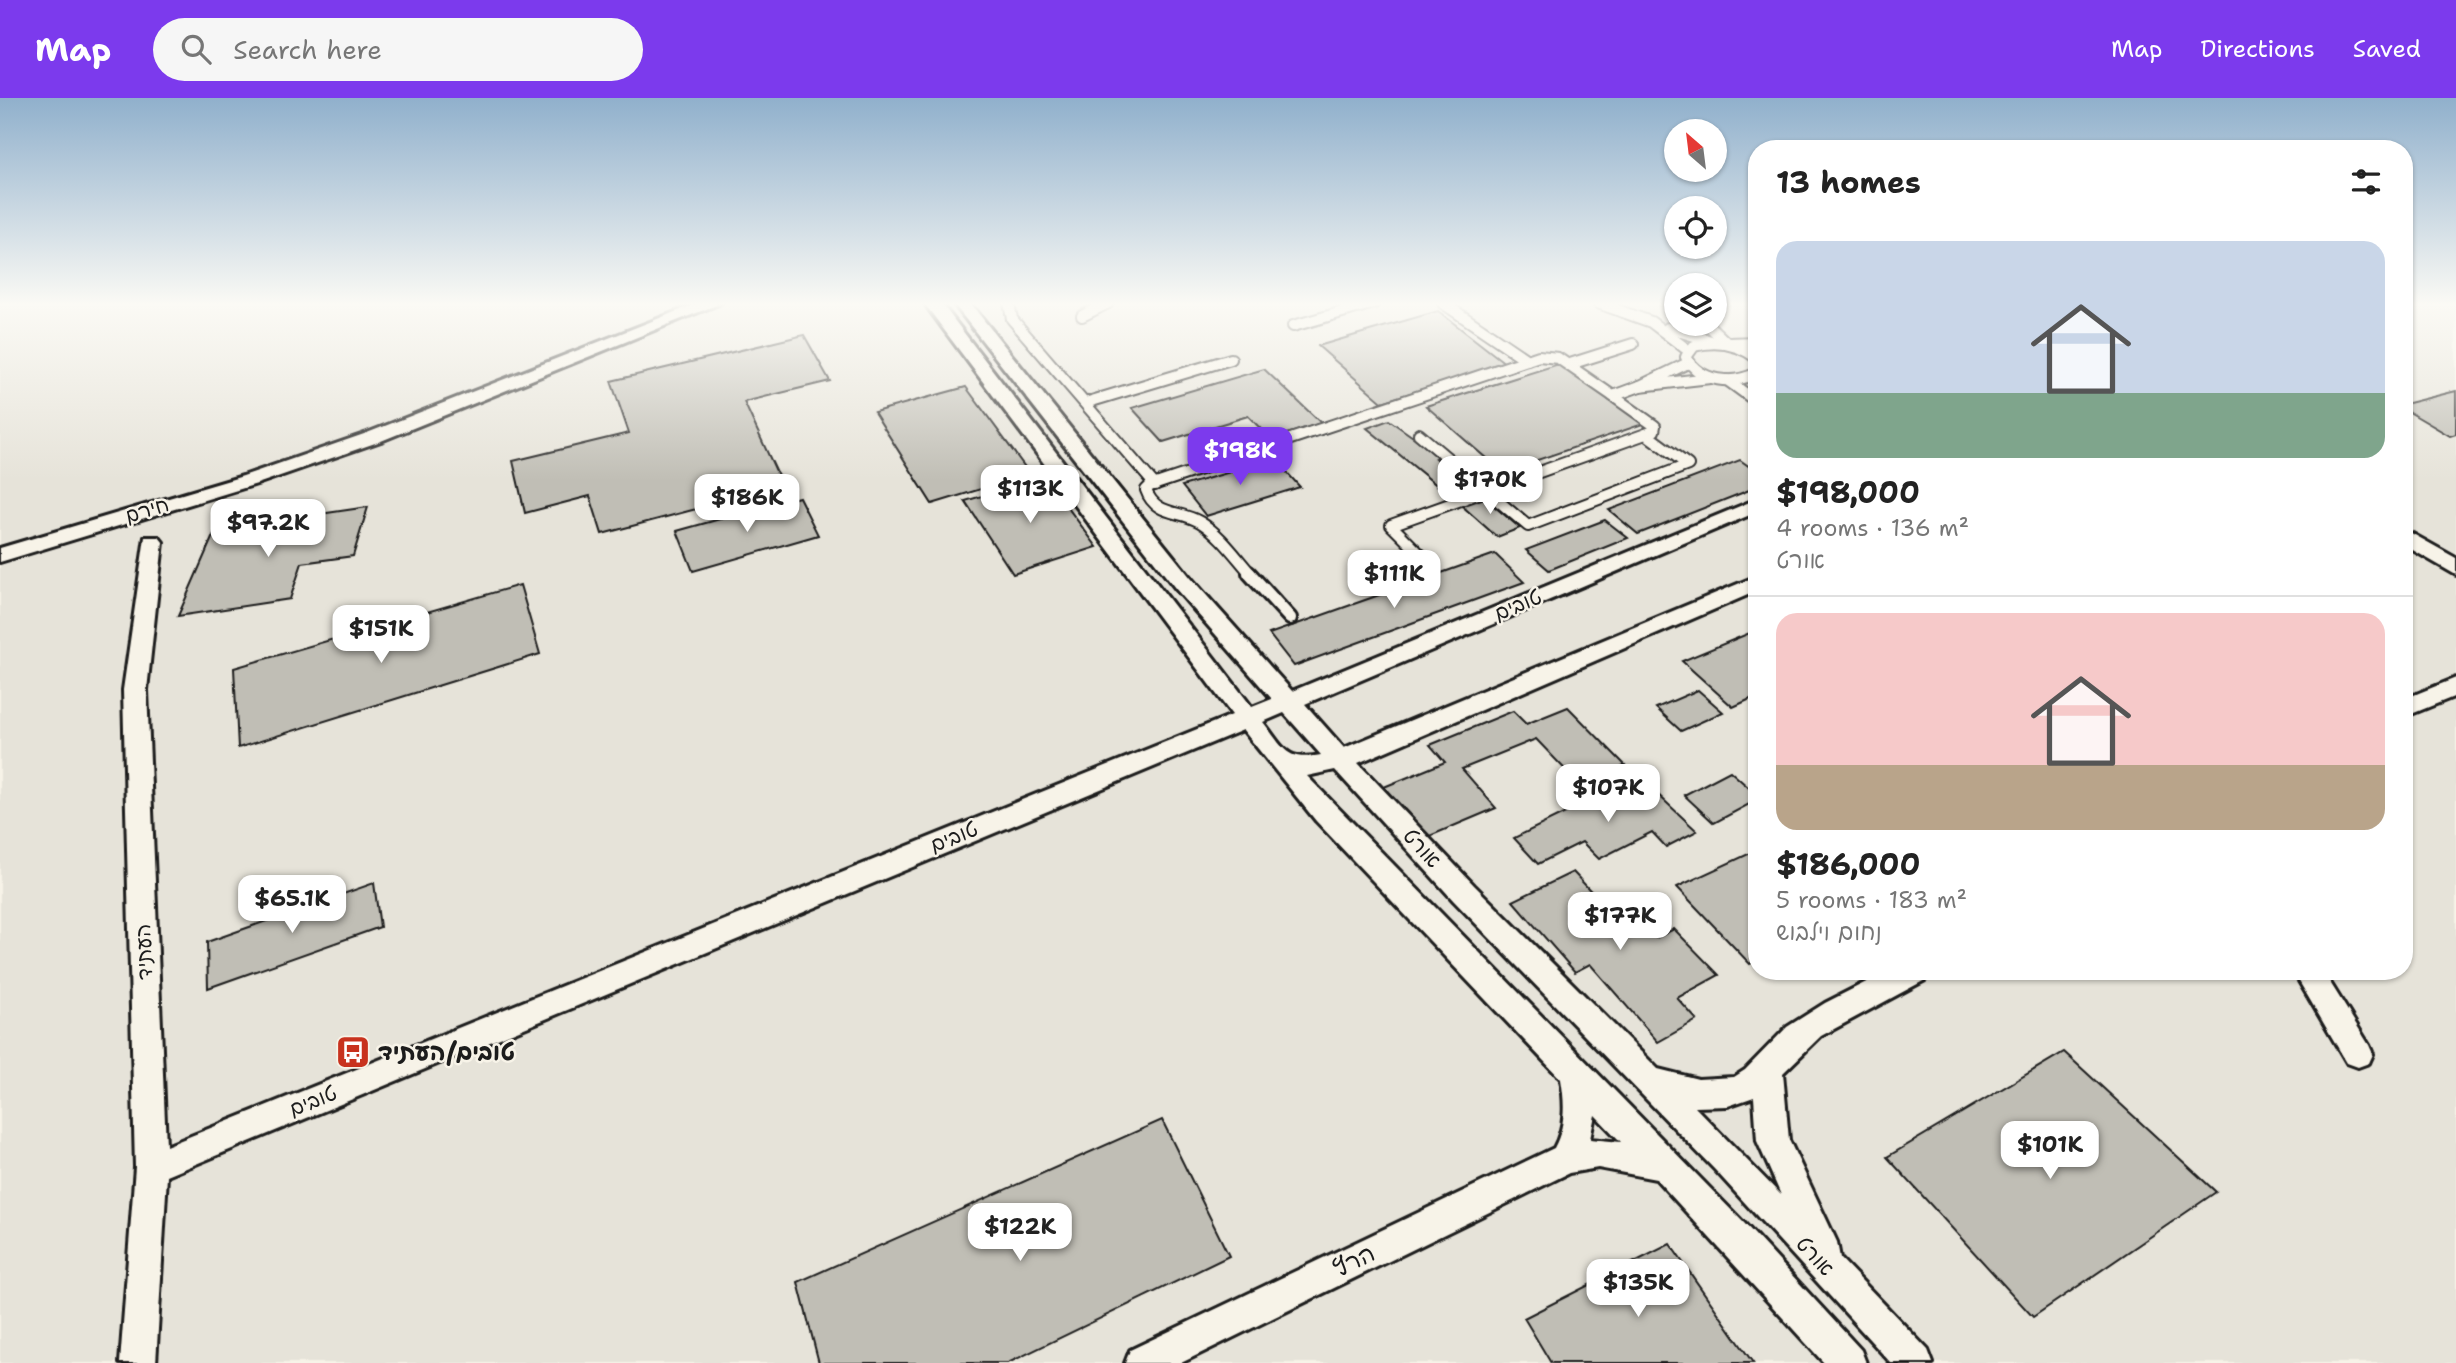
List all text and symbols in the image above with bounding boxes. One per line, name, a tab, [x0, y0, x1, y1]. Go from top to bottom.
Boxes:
search box	[153, 18, 643, 81]
text: Map	[35, 27, 111, 72]
icon: search	[177, 30, 215, 68]
text: Search here	[233, 32, 382, 67]
text: Map	[2111, 33, 2162, 65]
text: Directions	[2200, 33, 2315, 65]
text: Saved	[2353, 33, 2421, 65]
north arrow	[1664, 119, 1727, 182]
map controls	[1664, 119, 1727, 336]
text: 13 homes	[1776, 162, 1921, 203]
icon: filters	[2347, 163, 2385, 201]
button: locate	[1664, 196, 1727, 259]
button: layers	[1664, 273, 1727, 336]
icon: home	[2018, 286, 2144, 412]
pin: $198K	[1191, 428, 1289, 487]
text: $198K	[1204, 435, 1277, 465]
pin: $170K	[1441, 456, 1539, 516]
text: $170K	[1454, 464, 1526, 494]
pin: $113K	[981, 466, 1079, 525]
text: $198,000	[1776, 472, 1920, 513]
text: $113K	[997, 473, 1063, 503]
pin: $186K	[698, 474, 796, 534]
text: $186K	[710, 482, 784, 512]
street label: חירם	[122, 490, 172, 530]
pin: $97.2K	[211, 500, 325, 559]
text: $97.2K	[227, 507, 309, 537]
text: 4 rooms · 136 m²	[1776, 513, 1969, 543]
text: אורט	[1776, 545, 1825, 575]
pin: $111K	[1345, 550, 1443, 610]
text: $111K	[1364, 558, 1424, 588]
street label: טובים	[1490, 582, 1546, 628]
pin: $151K	[332, 606, 430, 665]
text: $151K	[348, 613, 414, 643]
icon: home	[2018, 658, 2144, 784]
pin: $107K	[1559, 764, 1657, 824]
text: $107K	[1572, 772, 1644, 802]
street label: טובים	[926, 815, 982, 859]
street label: אורט	[1397, 822, 1447, 874]
text: $186,000	[1776, 844, 1921, 885]
pin: $65.1K	[235, 876, 349, 935]
text: $65.1K	[254, 883, 330, 913]
text: 5 rooms · 183 m²	[1776, 885, 1967, 915]
pin: $177K	[1571, 892, 1669, 952]
text: $177K	[1584, 900, 1656, 930]
text: נחום וילבוש	[1776, 917, 1882, 947]
street label: העתיד	[129, 923, 159, 981]
bus stop icon: טובים/העתיד	[334, 1033, 372, 1071]
place label: טובים/העתיד	[378, 1036, 515, 1068]
street label: טובים	[285, 1079, 341, 1123]
pin: $101K	[2001, 1122, 2099, 1181]
text: $101K	[2017, 1129, 2083, 1159]
pin: $122K	[971, 1204, 1069, 1263]
text: $122K	[984, 1211, 1056, 1241]
street label: אורט	[1790, 1230, 1840, 1282]
street label: הרץ	[1328, 1237, 1380, 1285]
pin: $135K	[1589, 1260, 1687, 1319]
text: $135K	[1603, 1267, 1674, 1297]

